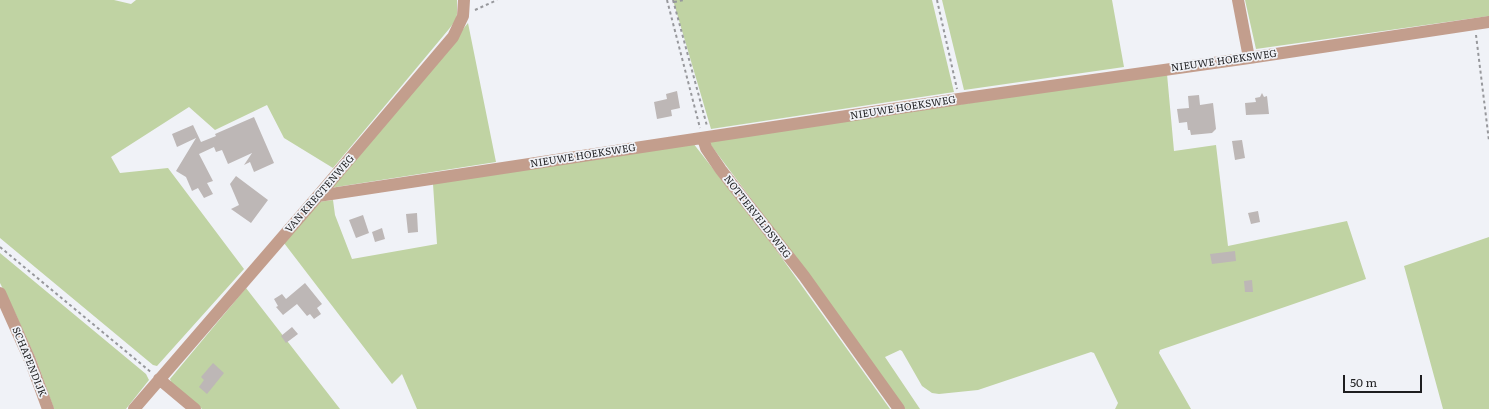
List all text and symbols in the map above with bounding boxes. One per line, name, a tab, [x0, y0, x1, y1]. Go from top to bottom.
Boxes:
street label: NIEUWE HOEKSWEG	[1170, 48, 1278, 74]
street label: NIEUWE HOEKSWEG	[849, 94, 957, 122]
street label: NIEUWE HOEKSWEG	[529, 142, 637, 170]
street label: VAN KREGTENWEG	[283, 153, 357, 235]
street label: NOTTERVELDSWEG	[721, 173, 793, 261]
street label: SCHAPENDIJK	[10, 325, 48, 399]
scale bar	[1345, 367, 1424, 393]
text: 50 m	[1350, 373, 1377, 391]

